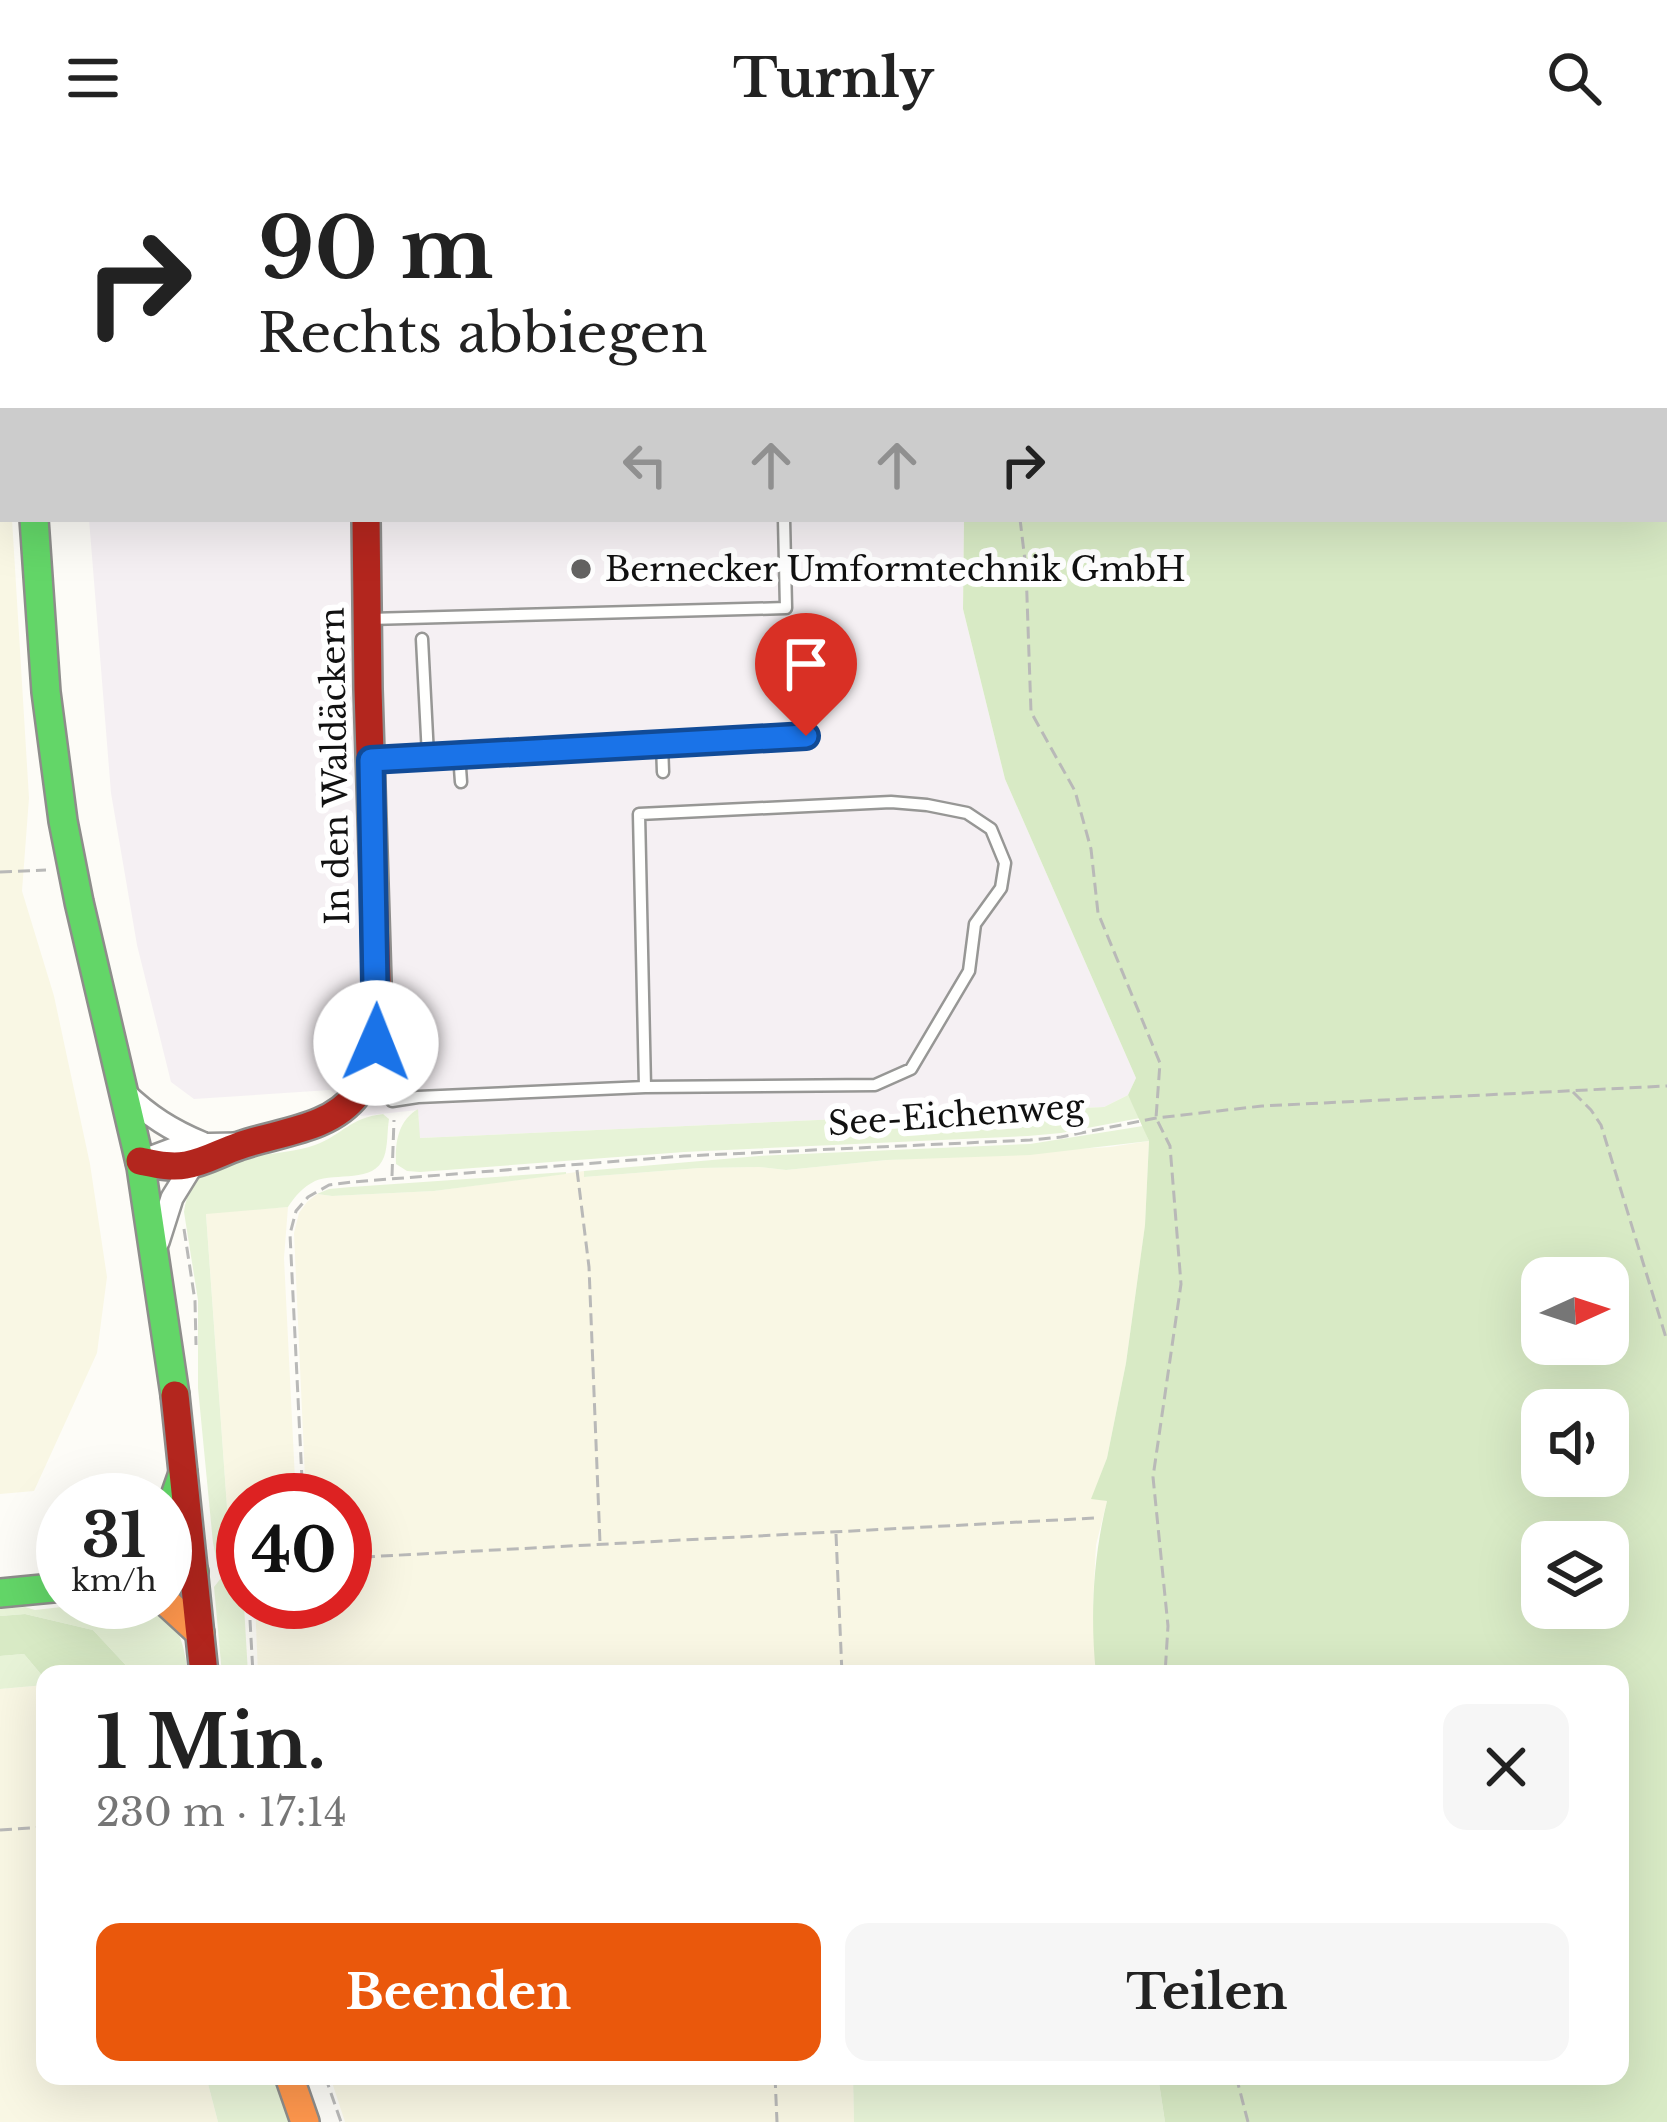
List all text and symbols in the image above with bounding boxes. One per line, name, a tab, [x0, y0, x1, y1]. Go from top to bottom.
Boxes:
icon: menu	[60, 45, 126, 111]
text: Turnly	[733, 45, 934, 112]
icon: search	[1541, 45, 1607, 111]
text: 90 m	[258, 197, 493, 301]
icon: right	[60, 204, 216, 360]
text: Rechts abbiegen	[258, 300, 708, 367]
icon: left	[612, 432, 678, 498]
icon: ahead	[738, 432, 804, 498]
icon: ahead	[864, 432, 930, 498]
icon: right	[990, 432, 1056, 498]
place label: Bernecker Umformtechnik GmbH	[605, 549, 1186, 590]
marker: Bernecker Umformtechnik GmbH	[568, 556, 594, 582]
street label: In den Waldäckern	[312, 607, 358, 925]
pin	[755, 613, 857, 736]
icon: arrive	[773, 631, 839, 697]
position arrow	[313, 980, 439, 1106]
street label: See-Eichenweg	[826, 1086, 1087, 1144]
north arrow	[1521, 1257, 1629, 1365]
map controls	[1521, 1257, 1629, 1629]
button: sound	[1521, 1389, 1629, 1497]
speed limit sign: 40	[216, 1473, 372, 1629]
text: 31	[82, 1499, 146, 1573]
button: layers	[1521, 1521, 1629, 1629]
text: km/h	[71, 1562, 157, 1599]
text: 1 Min.	[96, 1698, 326, 1787]
button: close	[1443, 1704, 1569, 1830]
text: 230 m · 17:14	[96, 1788, 347, 1837]
button: Beenden	[96, 1923, 821, 2061]
button: Teilen	[845, 1923, 1569, 2061]

